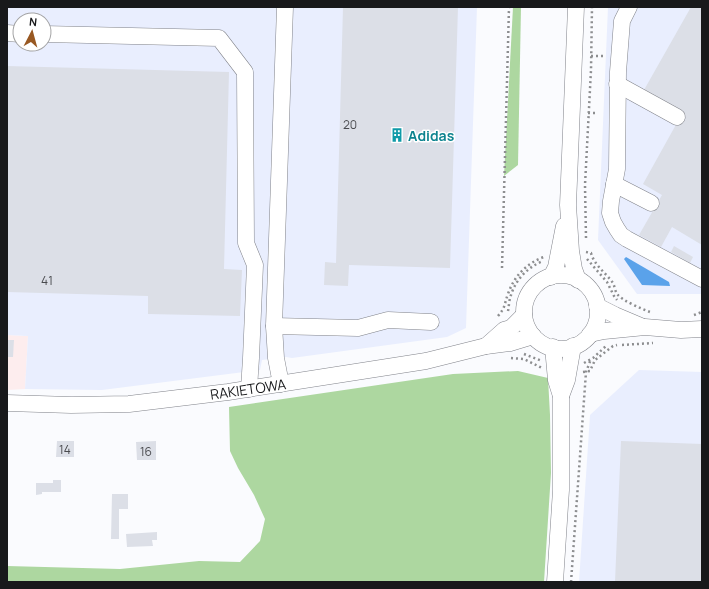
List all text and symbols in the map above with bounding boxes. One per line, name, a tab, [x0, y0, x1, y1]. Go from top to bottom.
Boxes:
north arrow	[12, 12, 52, 52]
text: N	[28, 14, 38, 29]
house number: 20	[343, 116, 357, 133]
place label: Adidas	[408, 126, 455, 145]
building icon: Adidas	[389, 127, 405, 143]
house number: 41	[41, 272, 53, 289]
street label: RAKIETOWA	[209, 374, 287, 404]
house number: 14	[59, 441, 71, 458]
house number: 16	[140, 443, 152, 460]

